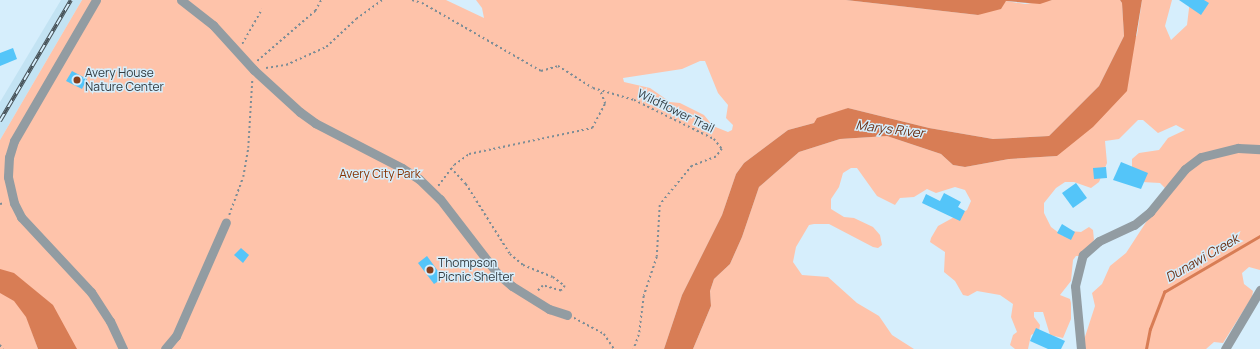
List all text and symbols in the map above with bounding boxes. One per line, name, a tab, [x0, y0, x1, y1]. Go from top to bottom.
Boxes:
place label: Avery House Nature Center	[85, 66, 164, 94]
marker: Avery House Nature Center	[72, 75, 82, 85]
street label: Wildflower Trail	[635, 86, 717, 136]
water label: Marys River	[855, 117, 925, 141]
park label: Avery City Park	[339, 167, 421, 181]
water label: Dunawi Creek	[1162, 231, 1242, 285]
place label: Thompson Picnic Shelter	[438, 256, 514, 284]
marker: Thompson Picnic Shelter	[425, 265, 435, 275]

